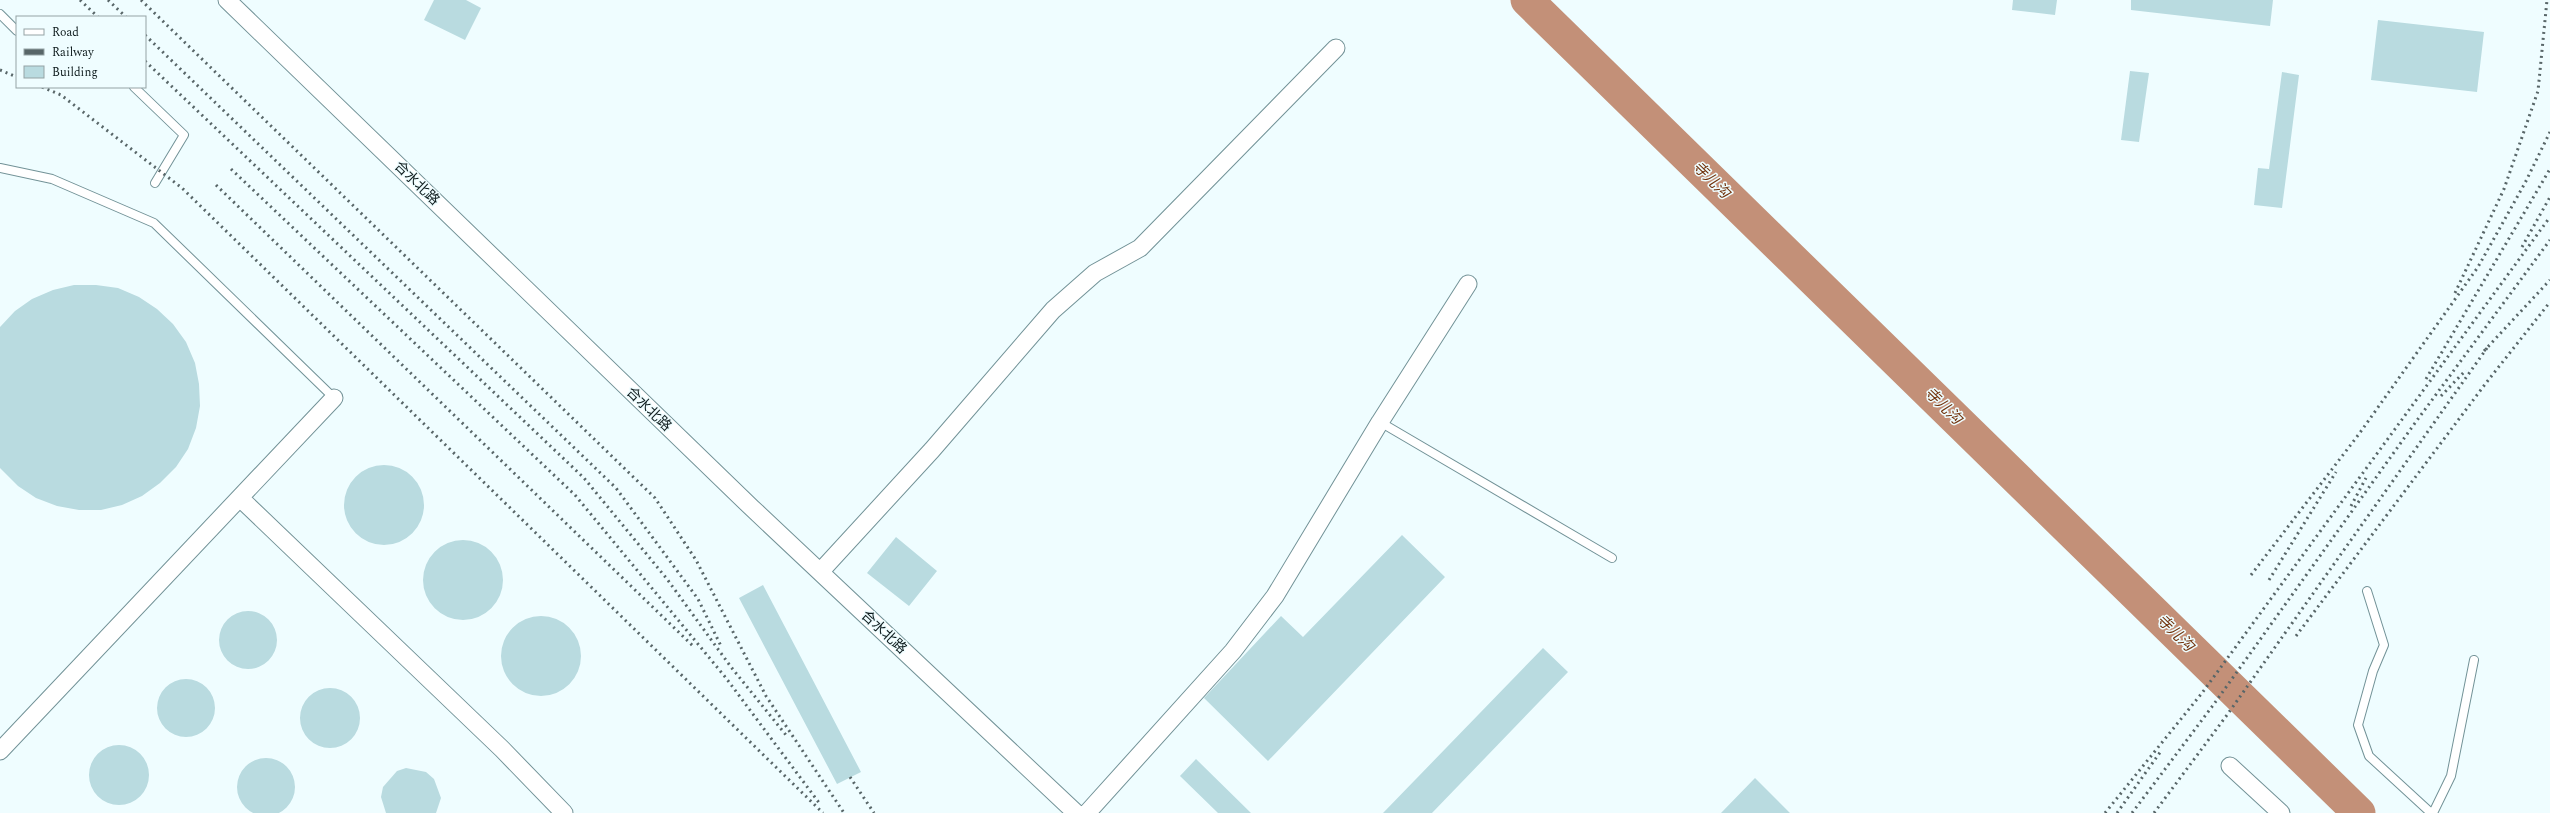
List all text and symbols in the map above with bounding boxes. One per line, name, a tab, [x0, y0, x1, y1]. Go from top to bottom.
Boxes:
legend	[16, 16, 146, 88]
text: Road	[52, 23, 79, 42]
text: Railway	[52, 43, 95, 62]
text: Building	[52, 63, 98, 82]
street label: 合水北路	[390, 156, 444, 210]
water label: 寺儿沟	[1687, 156, 1737, 205]
street label: 合水北路	[622, 382, 676, 436]
water label: 寺儿沟	[1919, 382, 1969, 431]
street label: 合水北路	[856, 605, 912, 659]
water label: 寺儿沟	[2151, 609, 2201, 658]

